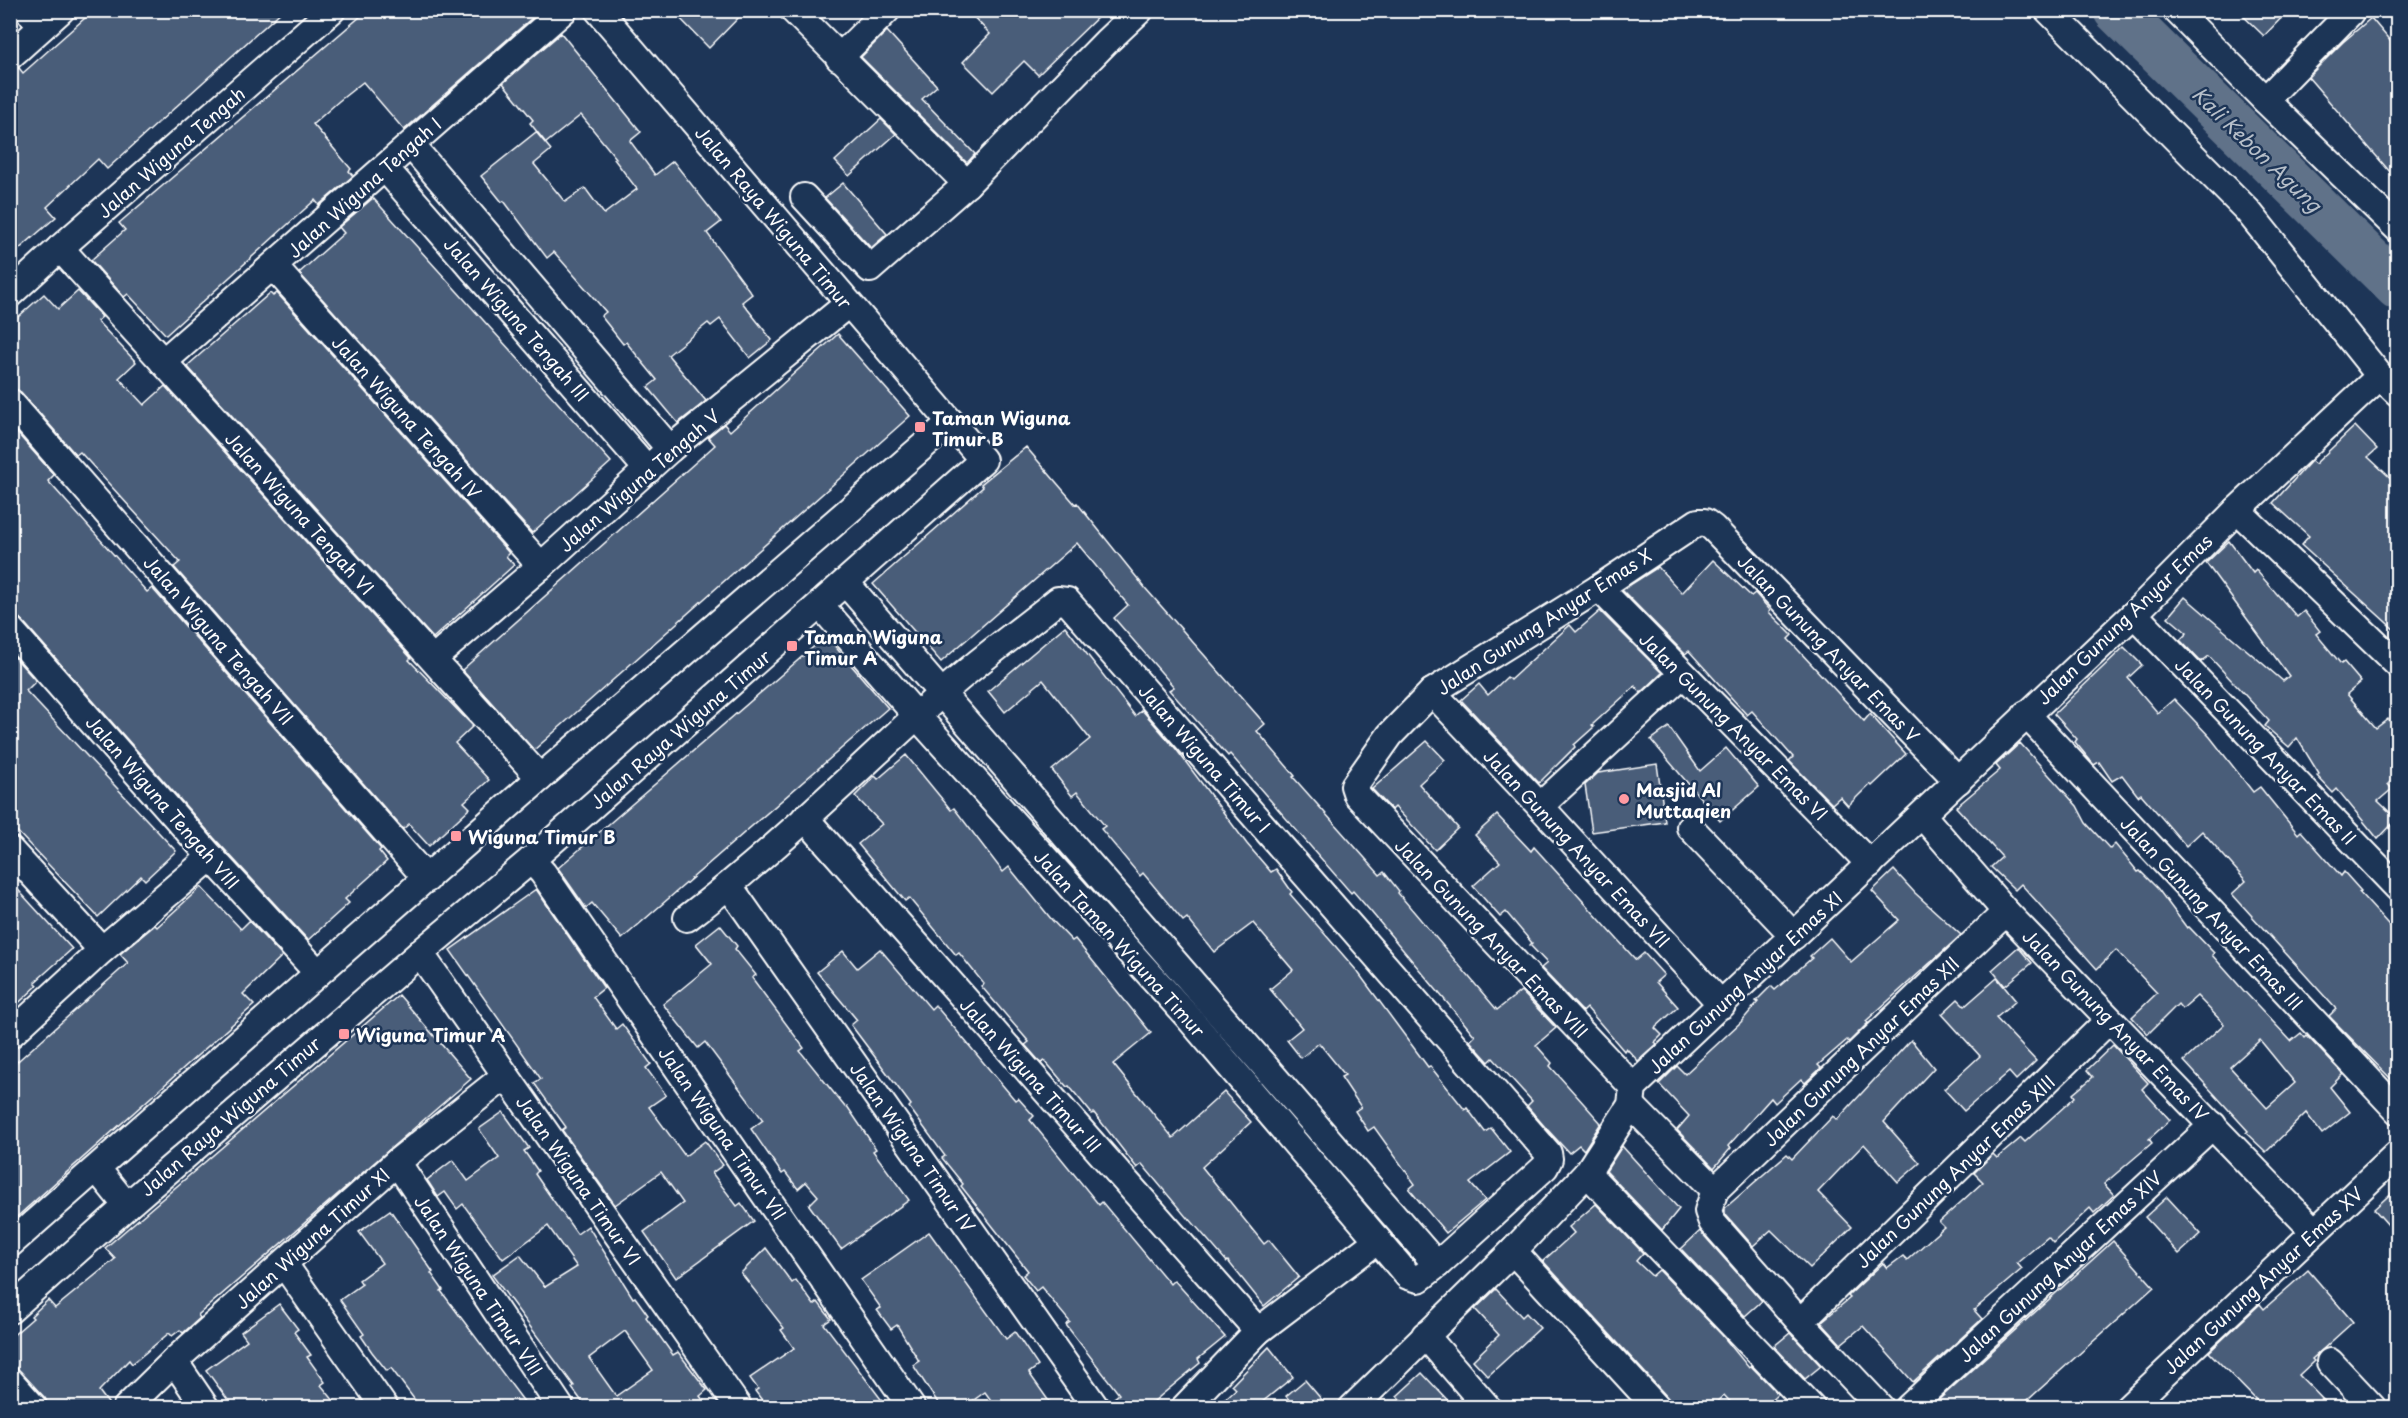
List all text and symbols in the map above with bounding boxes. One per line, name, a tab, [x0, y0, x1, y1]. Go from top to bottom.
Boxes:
water label: Kali Kebon Agung	[2186, 79, 2330, 220]
street label: Jalan Wiguna Tengah	[91, 80, 251, 224]
street label: Jalan Wiguna Tengah I	[281, 110, 447, 264]
street label: Jalan Raya Wiguna Timur	[689, 120, 859, 315]
street label: Jalan Wiguna Tengah III	[438, 231, 596, 407]
street label: Jalan Wiguna Tengah IV	[326, 329, 488, 505]
street label: Jalan Wiguna Tengah V	[552, 402, 726, 558]
place label: Taman Wiguna Timur B	[932, 404, 1071, 452]
marker: Taman Wiguna Timur B	[913, 420, 927, 434]
street label: Jalan Wiguna Tengah VI	[219, 426, 381, 600]
street label: Jalan Gunung Anyar Emas	[2030, 528, 2218, 710]
street label: Jalan Gunung Anyar Emas X	[1431, 541, 1657, 701]
street label: Jalan Gunung Anyar Emas V	[1732, 548, 1926, 748]
street label: Jalan Wiguna Tengah VII	[138, 549, 300, 731]
place label: Taman Wiguna Timur A	[804, 623, 943, 671]
street label: Jalan Gunung Anyar Emas VI	[1634, 626, 1834, 826]
marker: Taman Wiguna Timur A	[785, 639, 799, 653]
street label: Jalan Raya Wiguna Timur	[584, 642, 777, 815]
street label: Jalan Gunung Anyar Emas II	[2169, 651, 2363, 851]
street label: Jalan Wiguna Timur I	[1133, 678, 1277, 838]
street label: Jalan Wiguna Tengah VIII	[80, 709, 246, 895]
street label: Jalan Gunung Anyar Emas VII	[1478, 743, 1676, 953]
place label: Masjid Al Muttaqien	[1636, 776, 1731, 824]
marker: Masjid Al Muttaqien	[1617, 792, 1631, 806]
street label: Jalan Gunung Anyar Emas III	[2115, 810, 2309, 1016]
place label: Wiguna Timur B	[468, 823, 616, 850]
marker: Wiguna Timur B	[449, 829, 463, 843]
street label: Jalan Gunung Anyar Emas VIII	[1389, 832, 1595, 1044]
street label: Jalan Taman Wiguna Timur	[1028, 843, 1212, 1043]
street label: Jalan Gunung Anyar Emas XI	[1642, 884, 1848, 1080]
street label: Jalan Gunung Anyar Emas IV	[2017, 923, 2215, 1127]
street label: Jalan Gunung Anyar Emas XII	[1757, 950, 1965, 1152]
street label: Jalan Wiguna Timur III	[954, 992, 1108, 1158]
place label: Wiguna Timur A	[356, 1021, 505, 1048]
marker: Wiguna Timur A	[337, 1027, 351, 1041]
street label: Jalan Raya Wiguna Timur	[134, 1029, 327, 1202]
street label: Jalan Wiguna Timur VII	[653, 1040, 793, 1226]
street label: Jalan Wiguna Timur IV	[844, 1056, 982, 1238]
street label: Jalan Gunung Anyar Emas XIII	[1849, 1068, 2061, 1274]
street label: Jalan Wiguna Timur VI	[510, 1090, 648, 1270]
street label: Jalan Wiguna Timur XI	[229, 1161, 395, 1315]
street label: Jalan Gunung Anyar Emas XIV	[1952, 1164, 2168, 1368]
street label: Jalan Gunung Anyar Emas XV	[2157, 1180, 2369, 1380]
street label: Jalan Wiguna Timur VIII	[408, 1189, 550, 1381]

